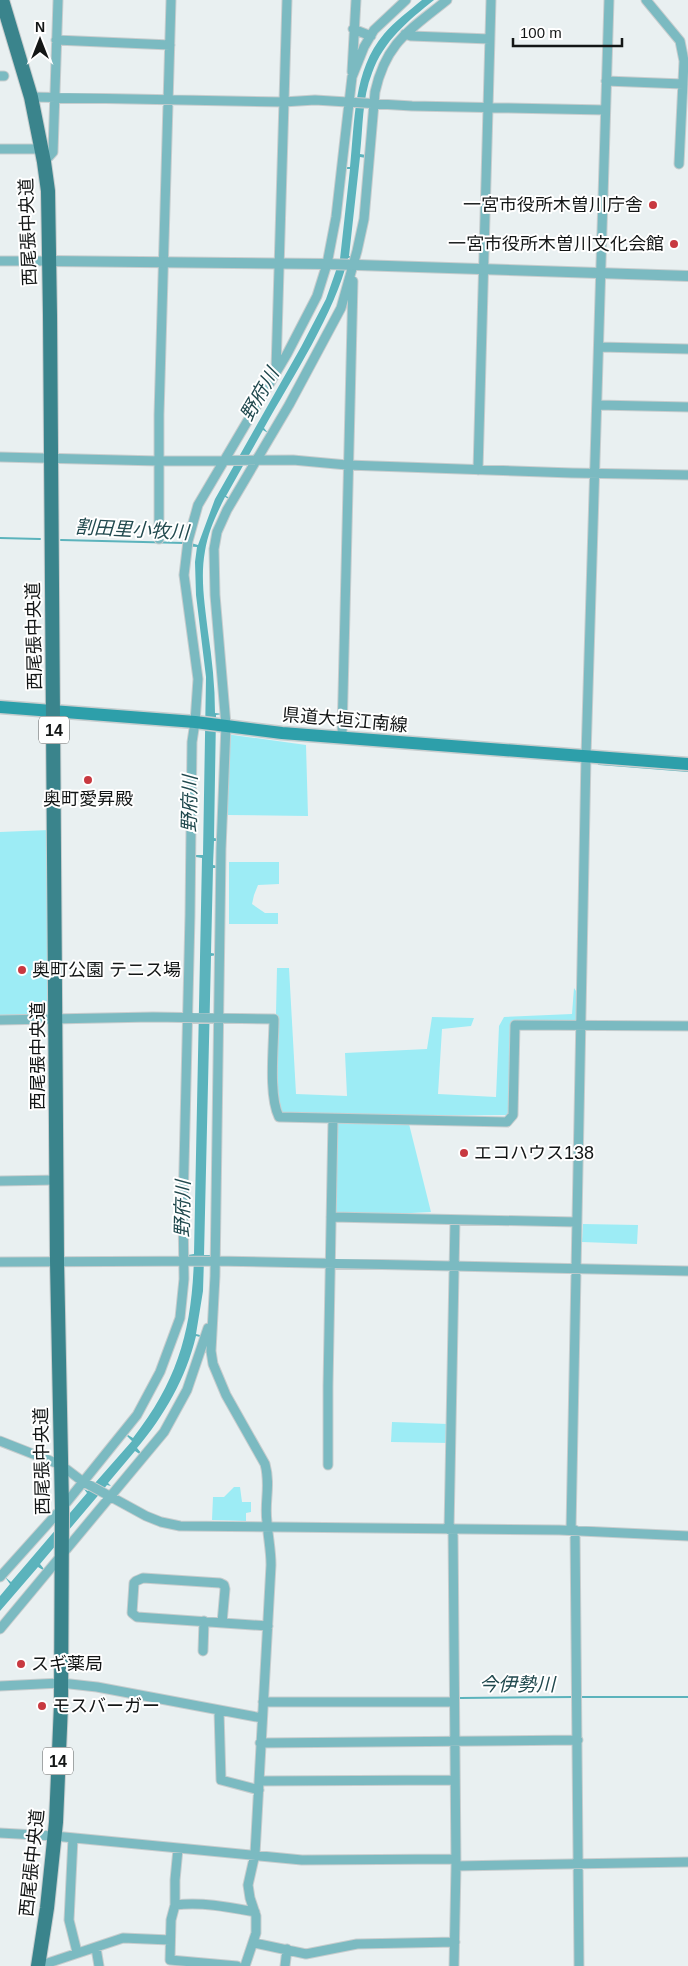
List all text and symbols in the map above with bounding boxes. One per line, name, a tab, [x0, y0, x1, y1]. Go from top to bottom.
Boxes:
north arrow	[15, 15, 65, 65]
scale bar	[513, 15, 622, 47]
text: N	[35, 19, 45, 35]
text: 100 m	[520, 24, 562, 41]
street label: 西尾張中央道	[16, 178, 40, 286]
place label: 一宮市役所木曽川庁舎	[463, 195, 643, 215]
marker: 一宮市役所木曽川庁舎	[647, 199, 659, 211]
place label: 一宮市役所木曽川文化会館	[448, 234, 664, 254]
marker: 一宮市役所木曽川文化会館	[668, 238, 680, 250]
water label: 野府川	[236, 363, 284, 424]
water label: 割田里小牧川	[74, 516, 191, 543]
street label: 西尾張中央道	[23, 582, 45, 690]
street label: 県道大垣江南線	[281, 705, 409, 735]
road number: 14	[39, 716, 69, 744]
water label: 野府川	[179, 773, 201, 833]
marker: 奥町愛昇殿	[82, 774, 94, 786]
place label: 奥町愛昇殿	[43, 789, 133, 809]
place label: 奥町公園 テニス場	[32, 960, 181, 980]
marker: 奥町公園 テニス場	[16, 964, 28, 976]
street label: 西尾張中央道	[28, 1002, 48, 1110]
place label: エコハウス138	[474, 1143, 594, 1163]
marker: エコハウス138	[458, 1147, 470, 1159]
water label: 野府川	[172, 1178, 194, 1238]
street label: 西尾張中央道	[31, 1407, 53, 1515]
place label: スギ薬局	[31, 1654, 103, 1674]
marker: スギ薬局	[15, 1658, 27, 1670]
water label: 今伊勢川	[479, 1674, 557, 1695]
place label: モスバーガー	[52, 1696, 160, 1716]
marker: モスバーガー	[36, 1700, 48, 1712]
road number: 14	[43, 1748, 73, 1774]
street label: 西尾張中央道	[16, 1808, 48, 1918]

